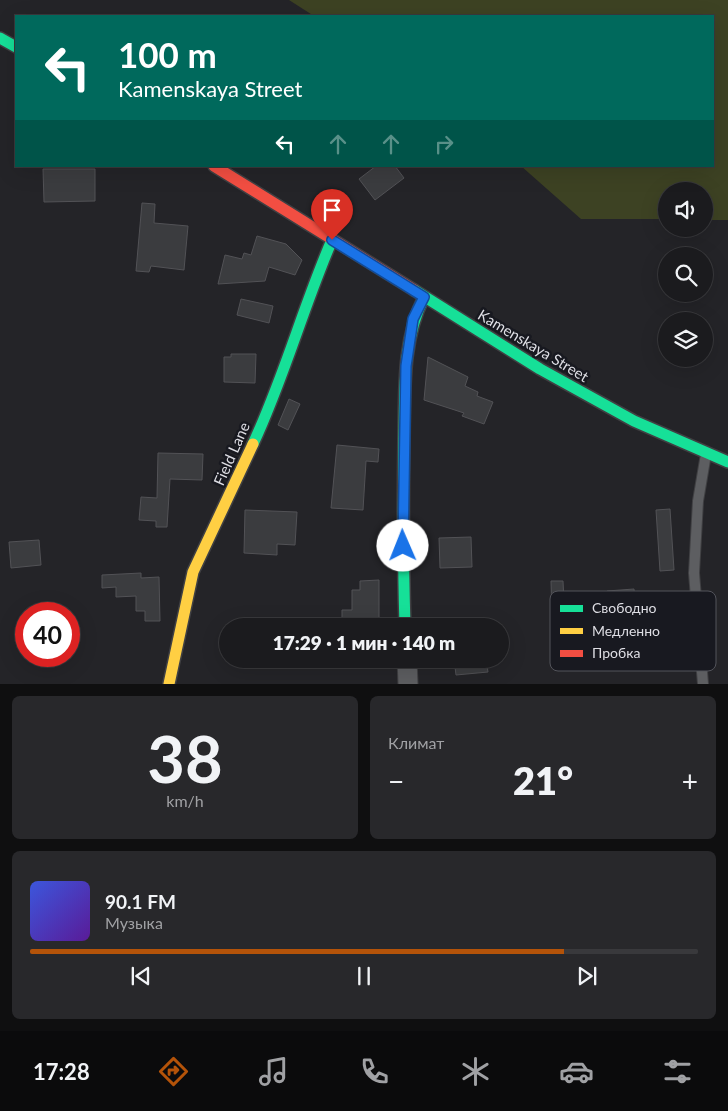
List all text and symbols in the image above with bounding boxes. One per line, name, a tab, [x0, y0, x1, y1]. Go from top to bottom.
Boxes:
text: 100 m	[118, 33, 217, 75]
icon: left	[35, 35, 100, 100]
text: Kamenskaya Street	[118, 75, 302, 102]
icon: left	[271, 130, 299, 158]
icon: ahead	[324, 130, 352, 158]
icon: ahead	[377, 130, 405, 158]
icon: right	[430, 130, 458, 158]
map controls	[658, 182, 713, 367]
button: sound	[658, 182, 713, 237]
pin	[311, 189, 353, 240]
icon: arrive	[318, 196, 346, 224]
button: search	[658, 247, 713, 302]
street label: Kamenskaya Street	[475, 305, 593, 386]
button: layers	[658, 312, 713, 367]
street label: Field Lane	[209, 419, 253, 488]
position arrow	[376, 519, 428, 571]
legend	[550, 591, 716, 671]
text: Свободно	[592, 599, 657, 616]
speed limit sign: 40	[15, 602, 80, 667]
text: Медленно	[592, 622, 660, 639]
text: 17:29 · 1 мин · 140 m	[273, 631, 455, 654]
text: Пробка	[592, 644, 640, 661]
text: 38	[147, 719, 223, 797]
text: Климат	[388, 733, 444, 752]
text: 21°	[513, 757, 573, 803]
text: −	[388, 764, 404, 798]
text: +	[682, 764, 698, 798]
text: km/h	[166, 791, 204, 810]
text: 90.1 FM	[105, 890, 176, 913]
text: Музыка	[105, 913, 163, 932]
icon: previous	[127, 962, 155, 990]
icon: pause	[350, 962, 378, 990]
icon: next	[573, 962, 601, 990]
icon: directions	[156, 1054, 191, 1089]
icon: music	[256, 1054, 291, 1089]
icon: phone	[357, 1054, 392, 1089]
icon: climate	[458, 1054, 493, 1089]
icon: car	[559, 1054, 594, 1089]
icon: filters	[660, 1054, 695, 1089]
text: 17:28	[33, 1058, 90, 1085]

